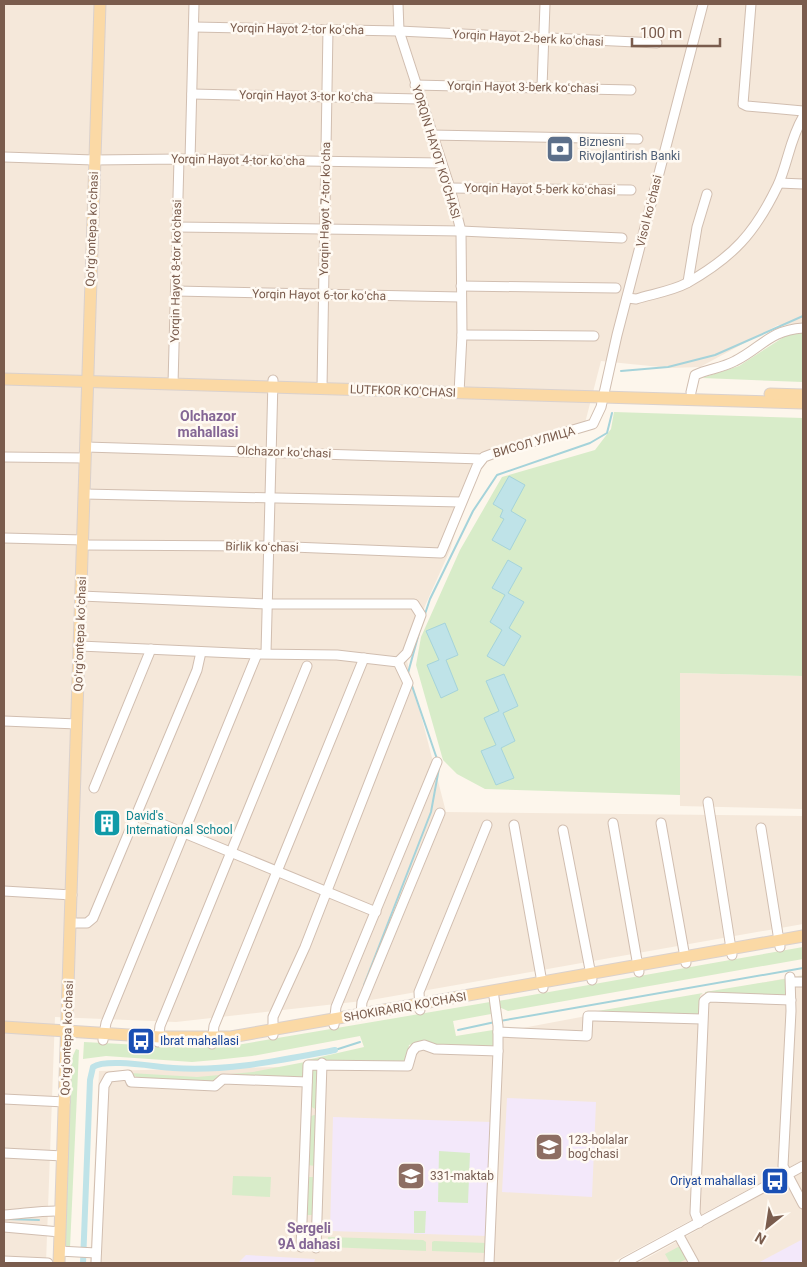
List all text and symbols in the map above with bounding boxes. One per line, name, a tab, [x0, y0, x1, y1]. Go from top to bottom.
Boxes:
scale bar	[632, 15, 720, 47]
street label: Yorqin Hayot 2-tor koʻcha	[230, 21, 364, 37]
text: 100 m	[640, 24, 682, 42]
street label: Yorqin Hayot 2-berk koʻchasi	[452, 27, 604, 49]
street label: Yorqin Hayot 3-berk koʻchasi	[447, 79, 599, 95]
street label: YORQIN HAYOT KO'CHASI	[409, 83, 463, 221]
street label: Yorqin Hayot 3-tor koʻcha	[239, 88, 373, 104]
bank icon: Biznesni Rivojlantirish Banki	[545, 134, 575, 164]
place label: Biznesni Rivojlantirish Banki	[579, 135, 680, 163]
street label: Yorqin Hayot 7-tor koʻcha	[317, 142, 333, 276]
street label: Yorqin Hayot 4-tor koʻcha	[171, 152, 305, 168]
street label: Qoʻrgʻontepa koʻchasi	[83, 171, 101, 287]
street label: Visol koʻchasi	[633, 174, 665, 248]
street label: Yorqin Hayot 5-berk koʻchasi	[464, 181, 616, 197]
street label: Yorqin Hayot 8-tor koʻchasi	[168, 199, 184, 343]
street label: Yorqin Hayot 6-tor koʻcha	[252, 287, 386, 303]
street label: LUTFKOR KO'CHASI	[350, 382, 456, 400]
district label: Olchazor mahallasi	[178, 408, 238, 440]
street label: ВИСОЛ УЛИЦА	[492, 424, 577, 460]
street label: Olchazor koʻchasi	[237, 443, 332, 461]
street label: Birlik koʻchasi	[225, 539, 299, 555]
street label: Qoʻrgʻontepa koʻchasi	[71, 576, 89, 692]
building icon: David's International School	[92, 808, 122, 838]
place label: David's International School	[126, 809, 233, 837]
street label: Qoʻrgʻontepa koʻchasi	[58, 980, 76, 1096]
street label: SHOKIRARIQ KO'CHASI	[343, 989, 467, 1025]
bus stop icon: Ibrat mahallasi	[126, 1026, 156, 1056]
place label: Ibrat mahallasi	[160, 1034, 239, 1048]
school or university icon: 123-bolalar bog'chasi	[534, 1132, 564, 1162]
place label: 123-bolalar bog'chasi	[568, 1133, 628, 1161]
school or university icon: 331-maktab	[396, 1161, 426, 1191]
bus stop icon: Oriyat mahallasi	[760, 1166, 790, 1196]
place label: 331-maktab	[430, 1169, 494, 1183]
place label: Oriyat mahallasi	[670, 1174, 756, 1188]
north arrow	[742, 1202, 792, 1252]
district label: Sergeli 9A dahasi	[278, 1220, 340, 1252]
text: N	[752, 1229, 769, 1248]

